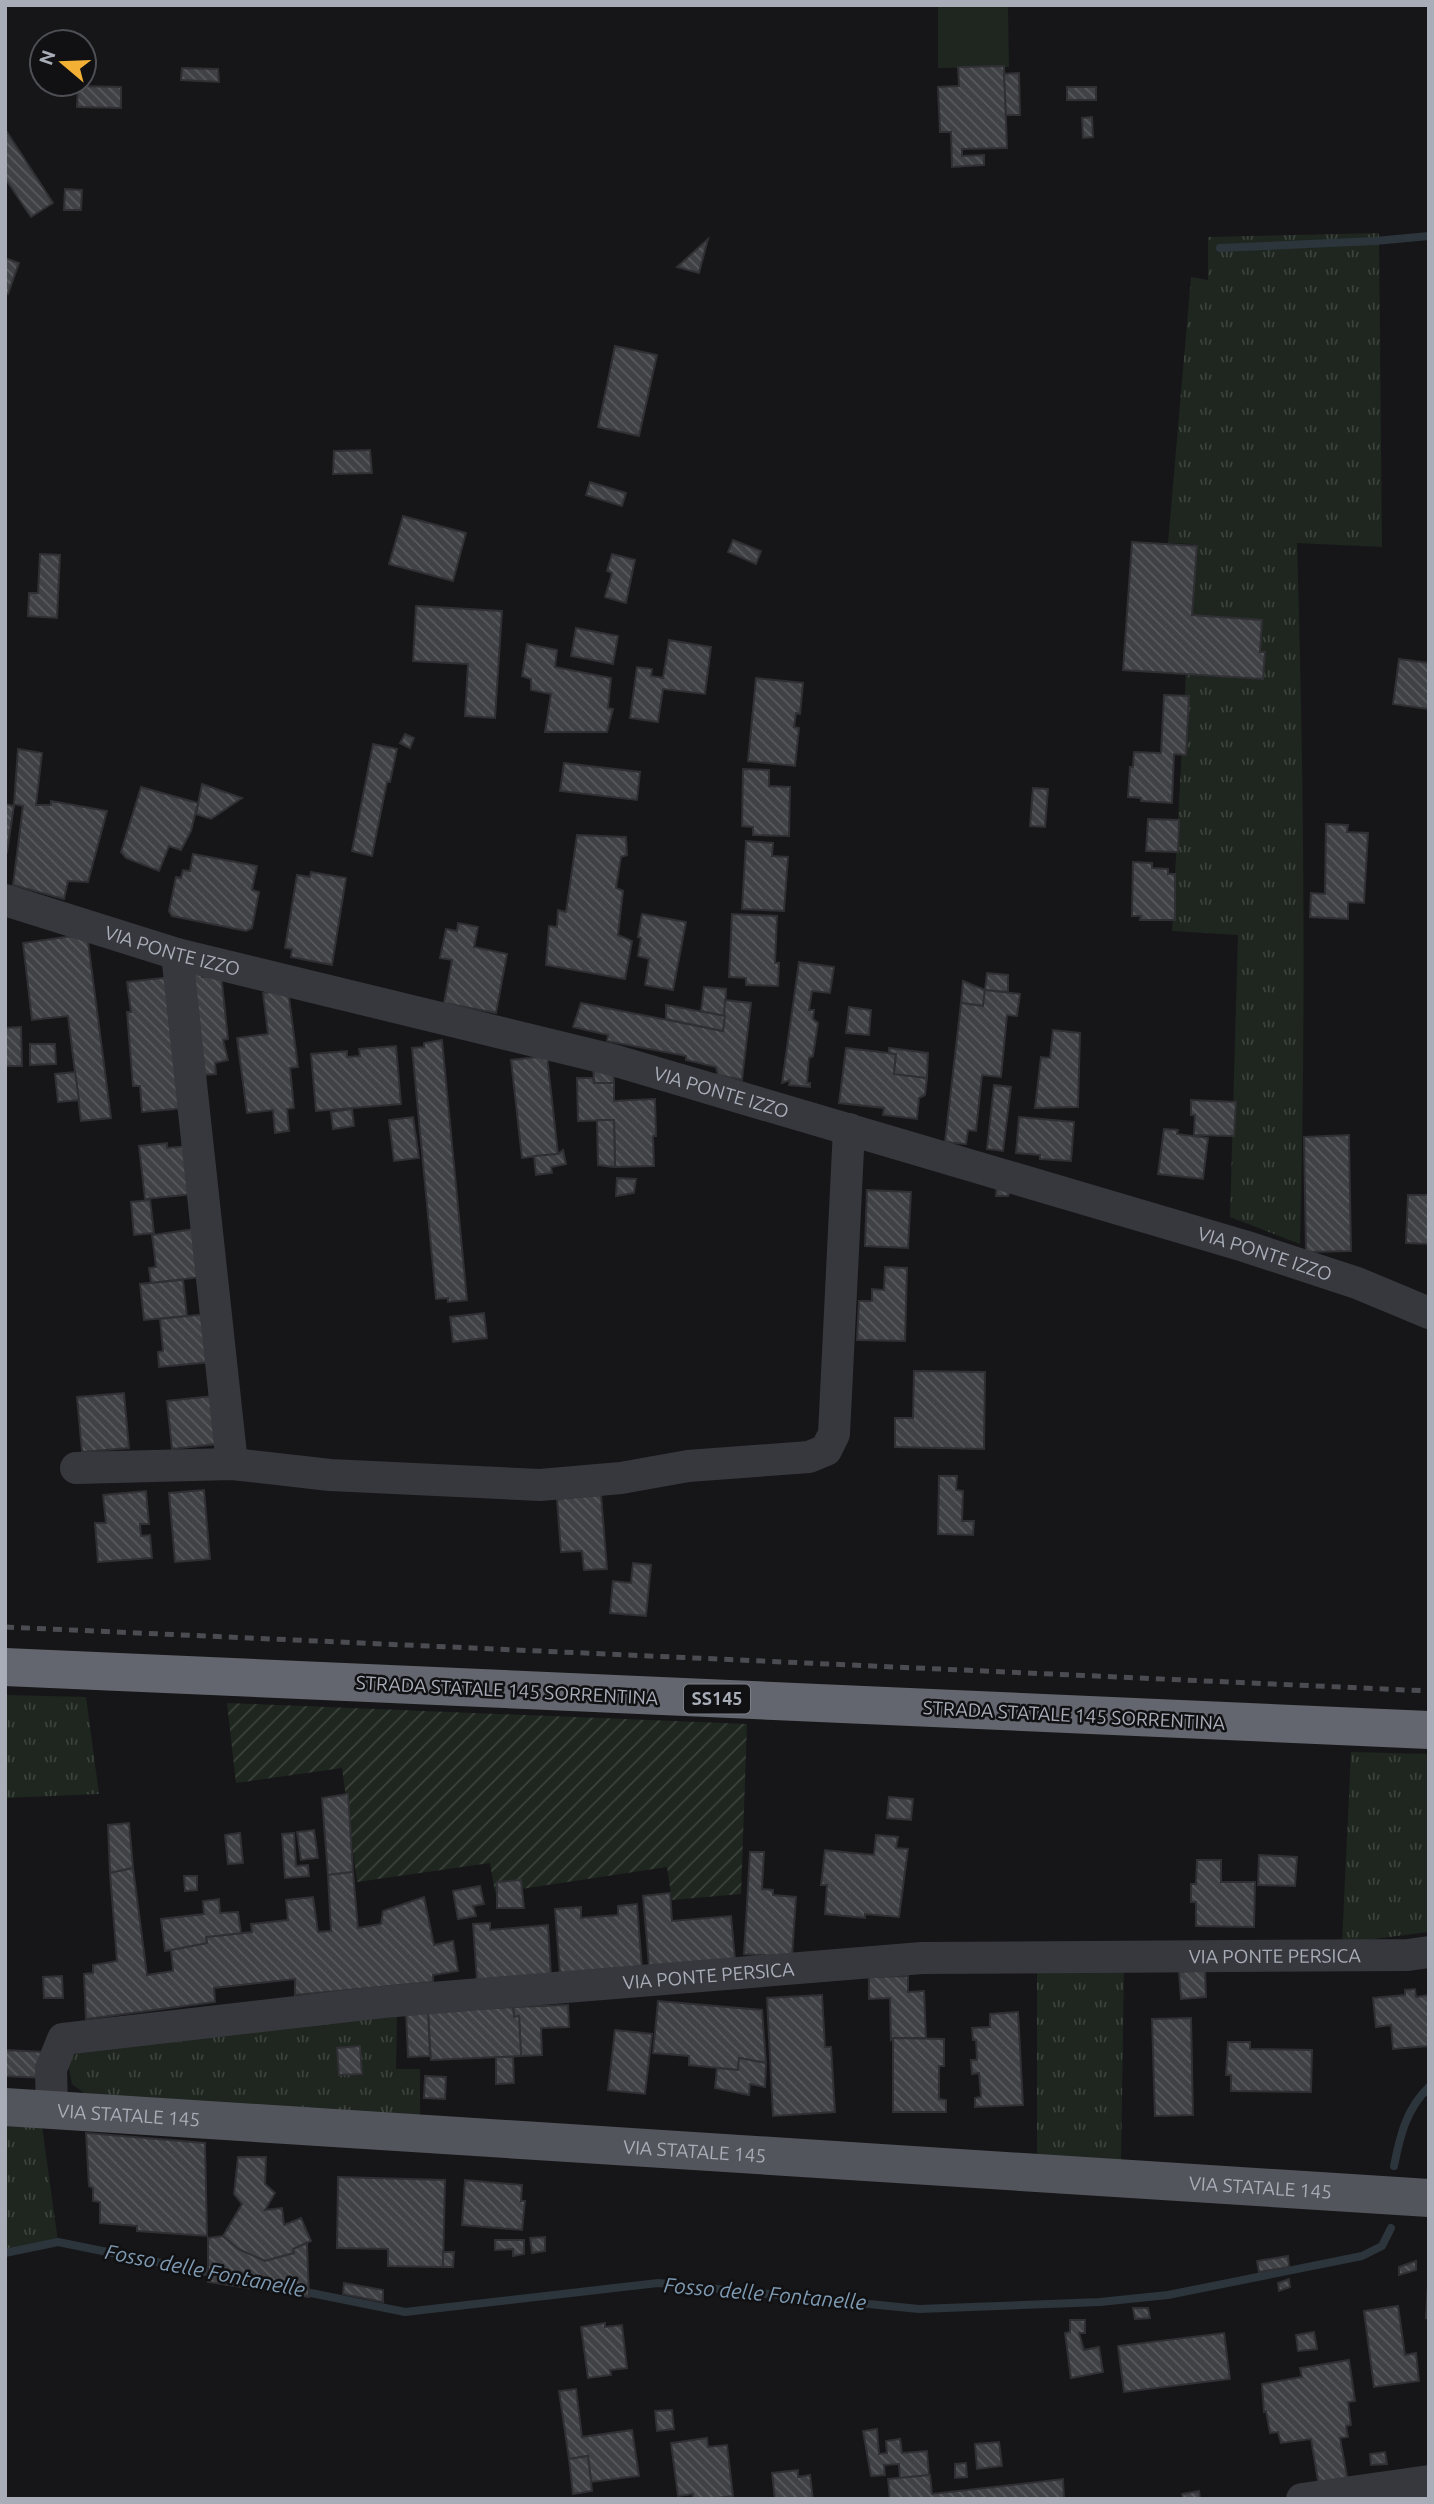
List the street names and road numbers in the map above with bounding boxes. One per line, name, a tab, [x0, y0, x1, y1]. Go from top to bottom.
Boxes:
street label: VIA PONTE IZZO	[102, 921, 242, 980]
street label: VIA PONTE IZZO	[651, 1062, 792, 1122]
street label: VIA PONTE IZZO	[1195, 1222, 1335, 1285]
street label: STRADA STATALE 145 SORRENTINA	[355, 1671, 659, 1709]
road number: SS145	[684, 1684, 750, 1714]
street label: STRADA STATALE 145 SORRENTINA	[922, 1696, 1226, 1734]
street label: VIA PONTE PERSICA	[1189, 1944, 1362, 1967]
street label: VIA PONTE PERSICA	[622, 1957, 796, 1993]
street label: VIA STATALE 145	[57, 2099, 201, 2130]
street label: VIA STATALE 145	[622, 2136, 767, 2167]
street label: VIA STATALE 145	[1188, 2172, 1333, 2203]

